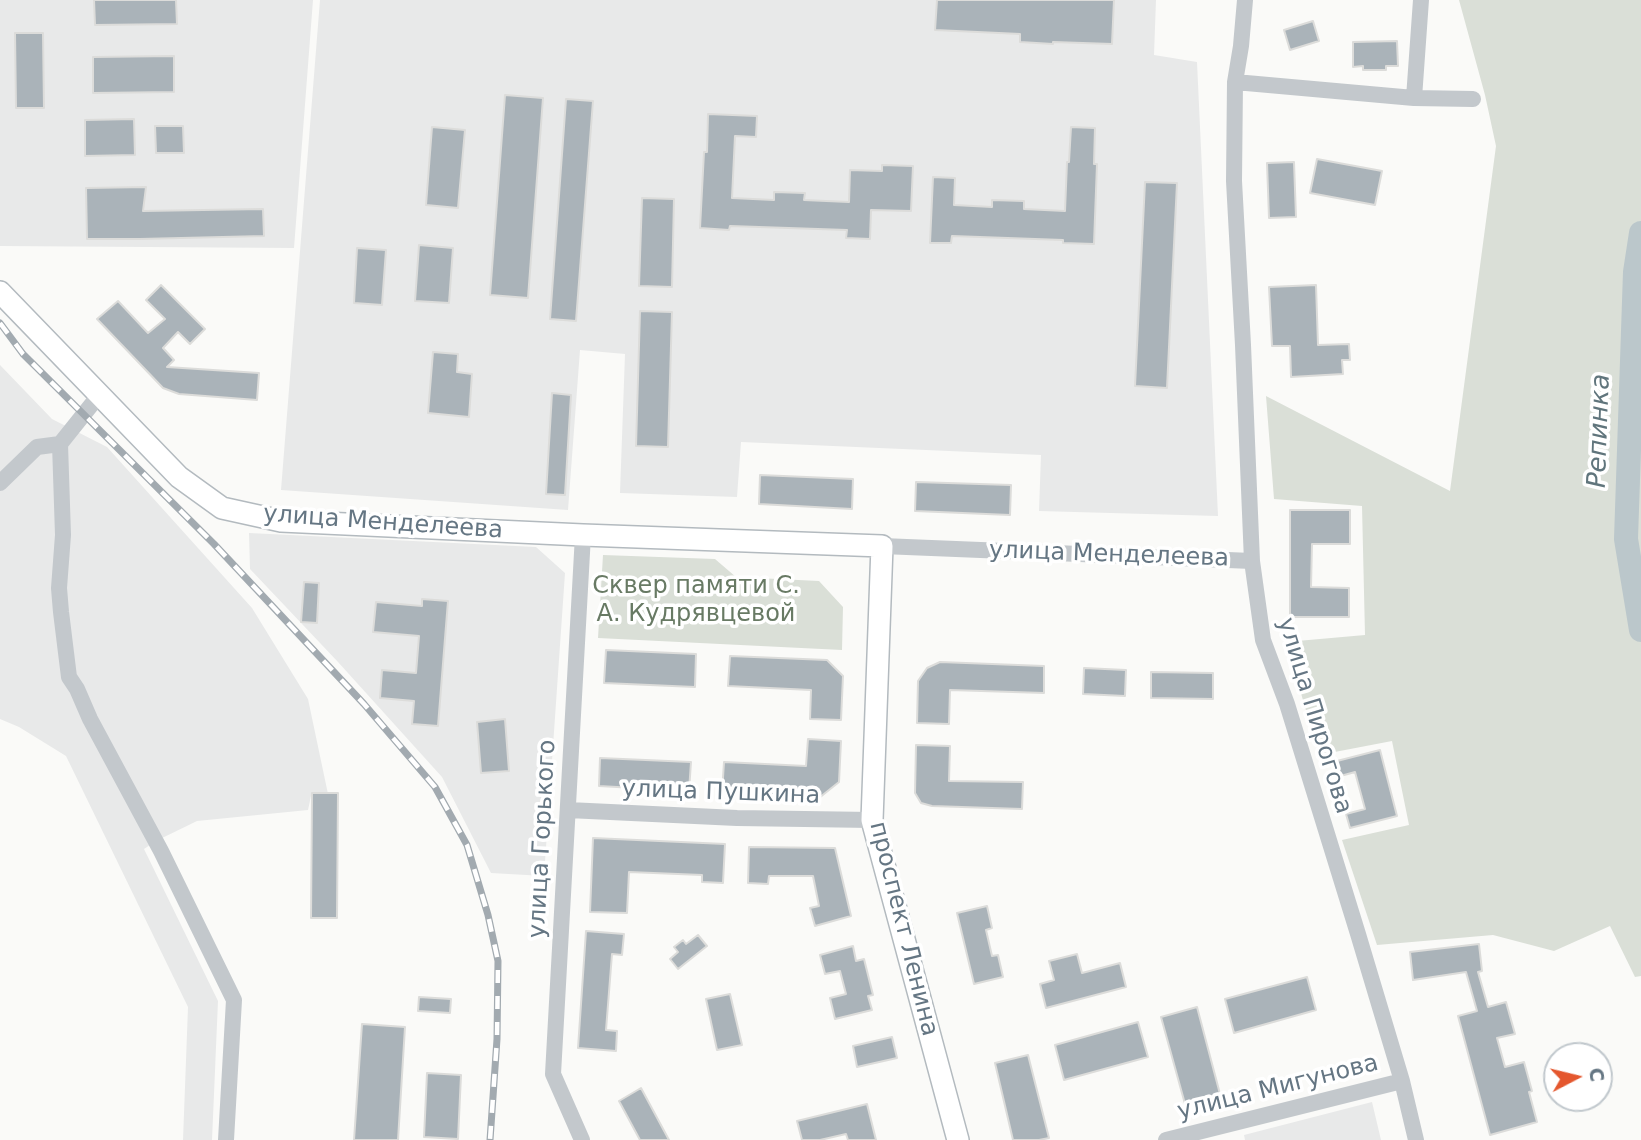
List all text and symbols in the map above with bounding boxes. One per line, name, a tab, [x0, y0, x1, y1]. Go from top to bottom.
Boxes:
water label: Репинка	[1582, 373, 1618, 489]
street label: улица Менделеева	[262, 500, 504, 546]
street label: улица Менделеева	[989, 536, 1229, 574]
park label: Сквер памяти С. А. Кудрявцевой	[592, 573, 800, 629]
street label: улица Пирогова	[1270, 614, 1358, 818]
street label: улица Горького	[523, 739, 563, 939]
street label: улица Пушкина	[621, 775, 821, 811]
street label: проспект Ленина	[862, 819, 944, 1039]
north arrow	[1543, 1042, 1613, 1112]
street label: улица Мигунова	[1175, 1049, 1381, 1127]
text: С	[1585, 1066, 1609, 1083]

